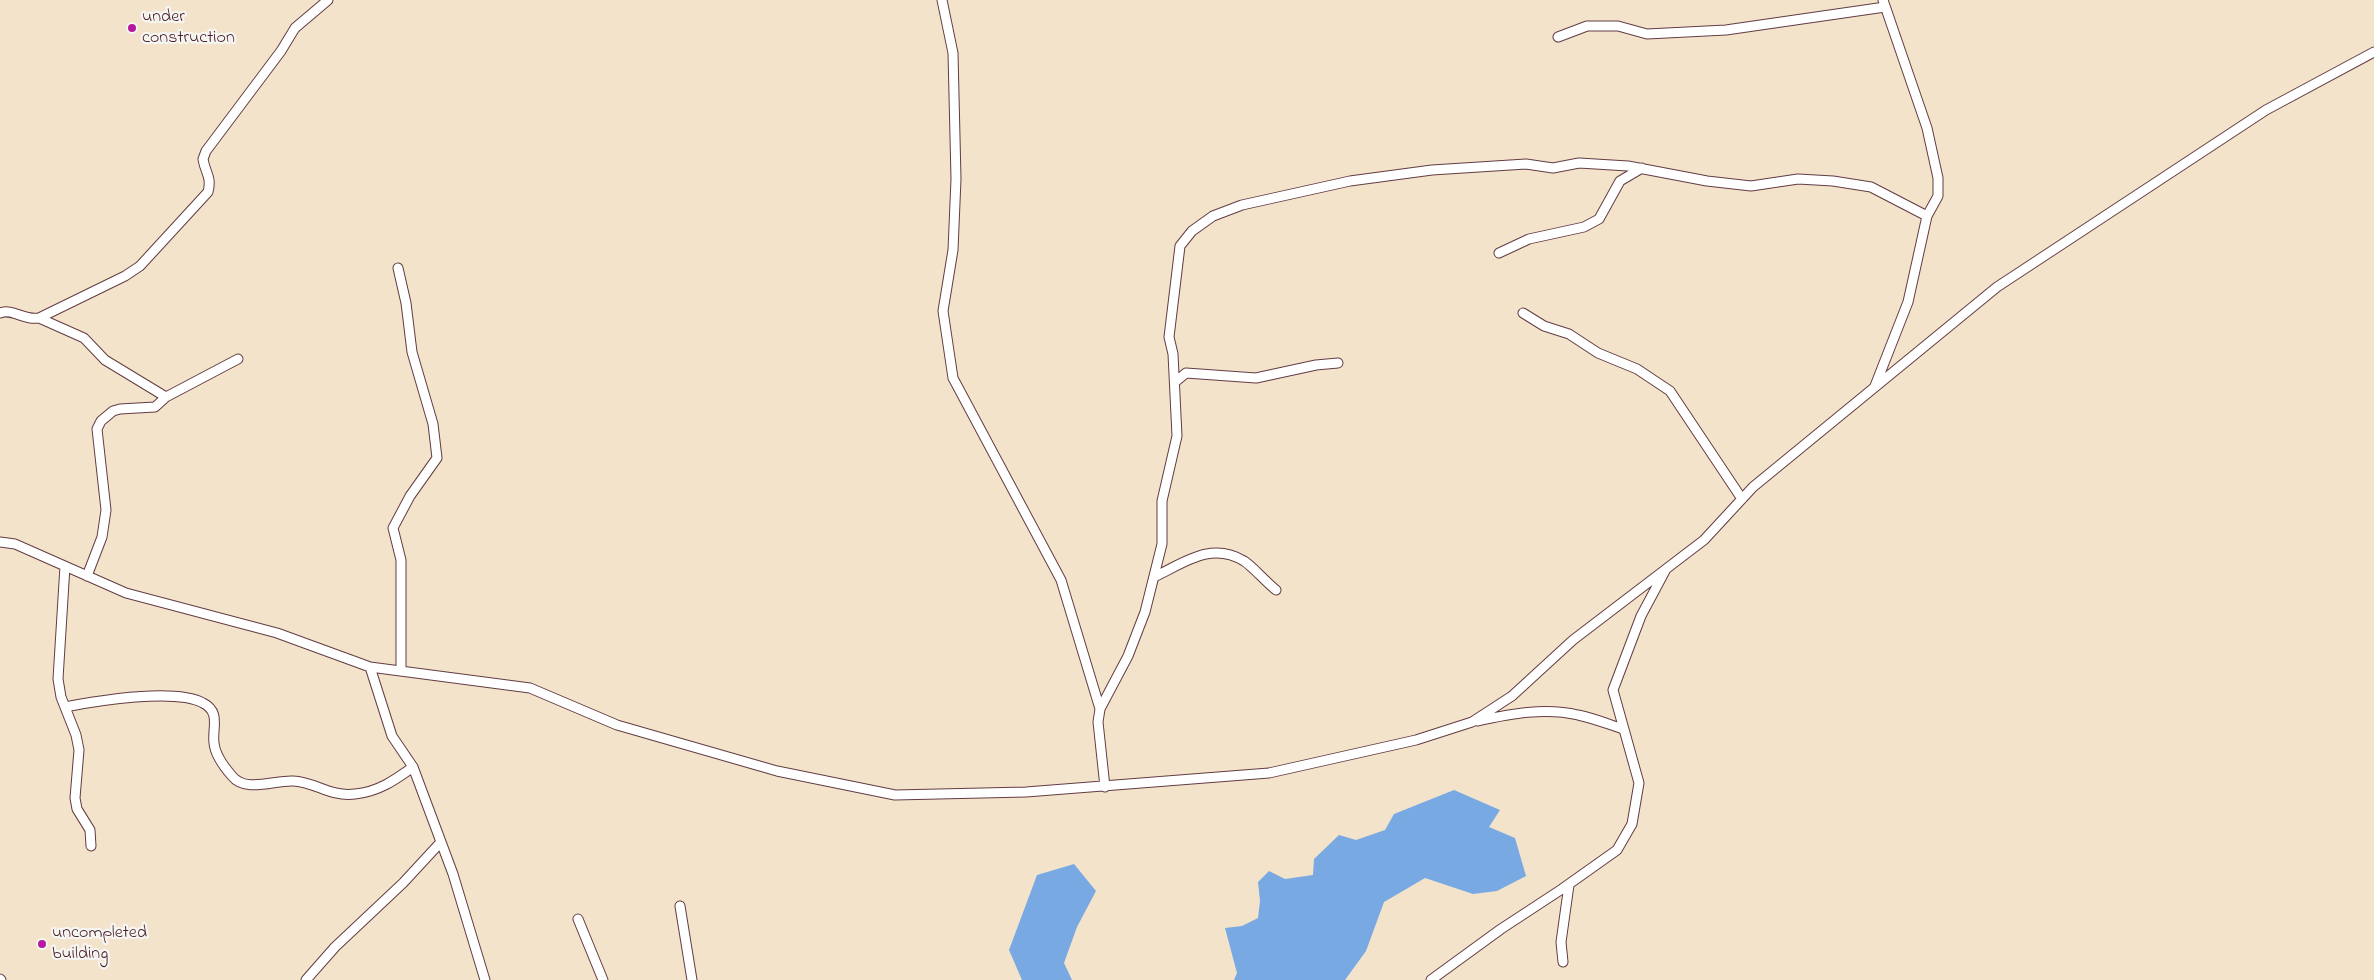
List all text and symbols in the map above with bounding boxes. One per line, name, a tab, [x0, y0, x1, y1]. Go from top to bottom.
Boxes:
place label: under construction	[142, 7, 235, 50]
marker: under construction	[126, 22, 138, 34]
place label: uncompleted building	[52, 923, 147, 966]
marker: uncompleted building	[36, 938, 48, 950]

